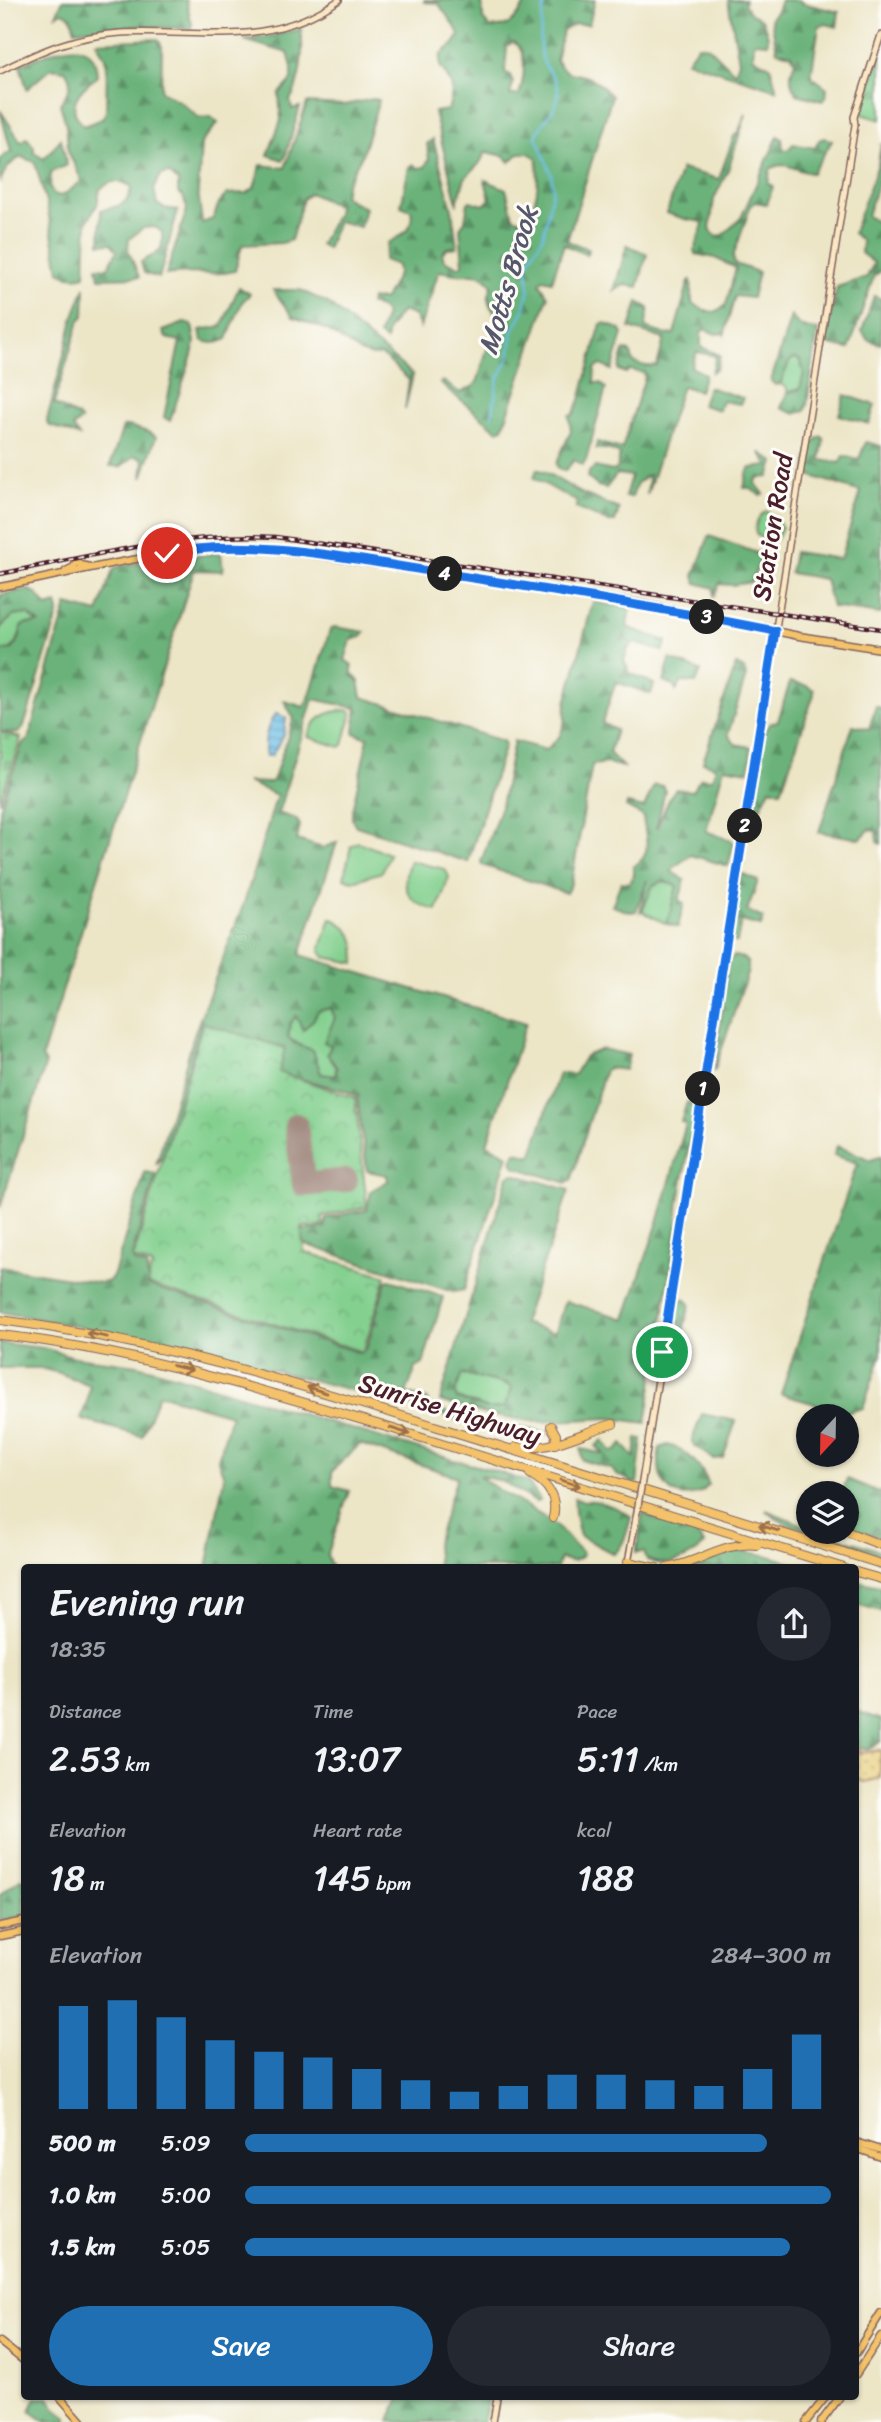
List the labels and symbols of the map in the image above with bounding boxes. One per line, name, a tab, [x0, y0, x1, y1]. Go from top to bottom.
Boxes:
water label: Motts Brook	[463, 198, 553, 360]
street label: Station Road	[738, 448, 807, 604]
pin	[137, 523, 197, 583]
pin: 4	[428, 556, 462, 592]
pin: 3	[690, 600, 724, 634]
pin: 2	[728, 808, 762, 844]
pin: 1	[686, 1072, 720, 1106]
pin	[632, 1322, 692, 1382]
one-way arrow	[86, 1327, 109, 1341]
street label: Sunrise Highway	[353, 1359, 548, 1459]
one-way arrow	[170, 1362, 193, 1376]
one-way arrow	[307, 1383, 329, 1396]
north arrow	[796, 1404, 859, 1466]
one-way arrow	[389, 1426, 411, 1439]
one-way arrow	[559, 1478, 581, 1491]
one-way arrow	[758, 1521, 780, 1534]

